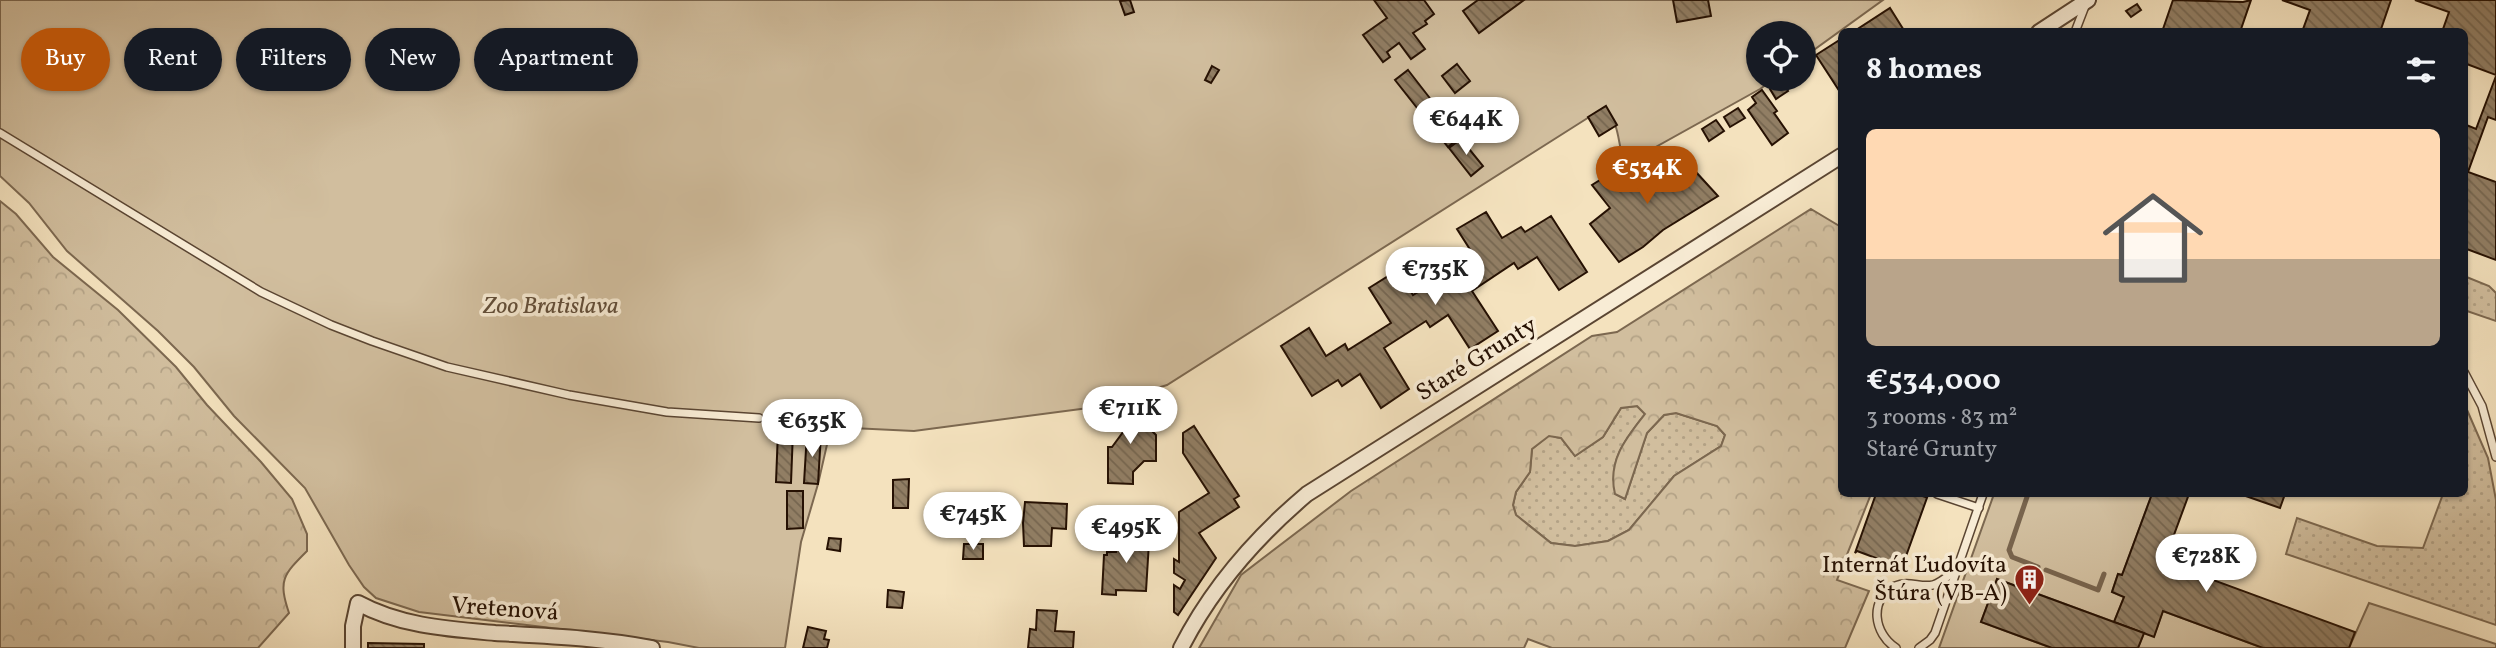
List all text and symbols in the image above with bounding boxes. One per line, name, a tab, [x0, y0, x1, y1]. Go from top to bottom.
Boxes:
map controls	[1746, 21, 1816, 91]
button: locate	[1746, 21, 1816, 91]
chip: Buy	[21, 28, 110, 91]
chip: Rent	[124, 28, 222, 91]
chip: Filters	[236, 28, 351, 91]
chip: New	[365, 28, 460, 91]
chip: Apartment	[474, 28, 638, 91]
text: 8 homes	[1866, 49, 1982, 91]
icon: filters	[2402, 51, 2440, 89]
pin: €644K	[1417, 97, 1515, 157]
text: €644K	[1429, 104, 1503, 136]
pin: €534K	[1598, 146, 1696, 206]
text: €534K	[1612, 153, 1682, 185]
icon: home	[2090, 175, 2216, 301]
pin: €735K	[1386, 247, 1484, 307]
text: €735K	[1401, 254, 1469, 286]
park label: Zoo Bratislava	[482, 290, 619, 324]
street label: Staré Grunty	[1410, 309, 1544, 411]
text: €534,000	[1866, 360, 2001, 402]
pin: €711K	[1081, 386, 1179, 446]
text: €711K	[1098, 393, 1162, 425]
pin: €635K	[763, 400, 861, 459]
text: 3 rooms · 83 m²	[1866, 402, 2017, 434]
text: €635K	[778, 406, 846, 438]
text: Staré Grunty	[1866, 434, 1997, 466]
pin: €745K	[924, 492, 1022, 552]
text: €745K	[939, 499, 1007, 531]
pin: €495K	[1077, 505, 1175, 565]
text: €495K	[1091, 512, 1161, 544]
pin: €728K	[2157, 534, 2255, 594]
text: €728K	[2172, 541, 2240, 573]
place label: Internát Ľudovíta Štúra (VB-A)	[1822, 549, 2007, 611]
building icon: Internát Ľudovíta Štúra (VB-A)	[2013, 563, 2047, 607]
street label: Vretenová	[450, 589, 560, 631]

